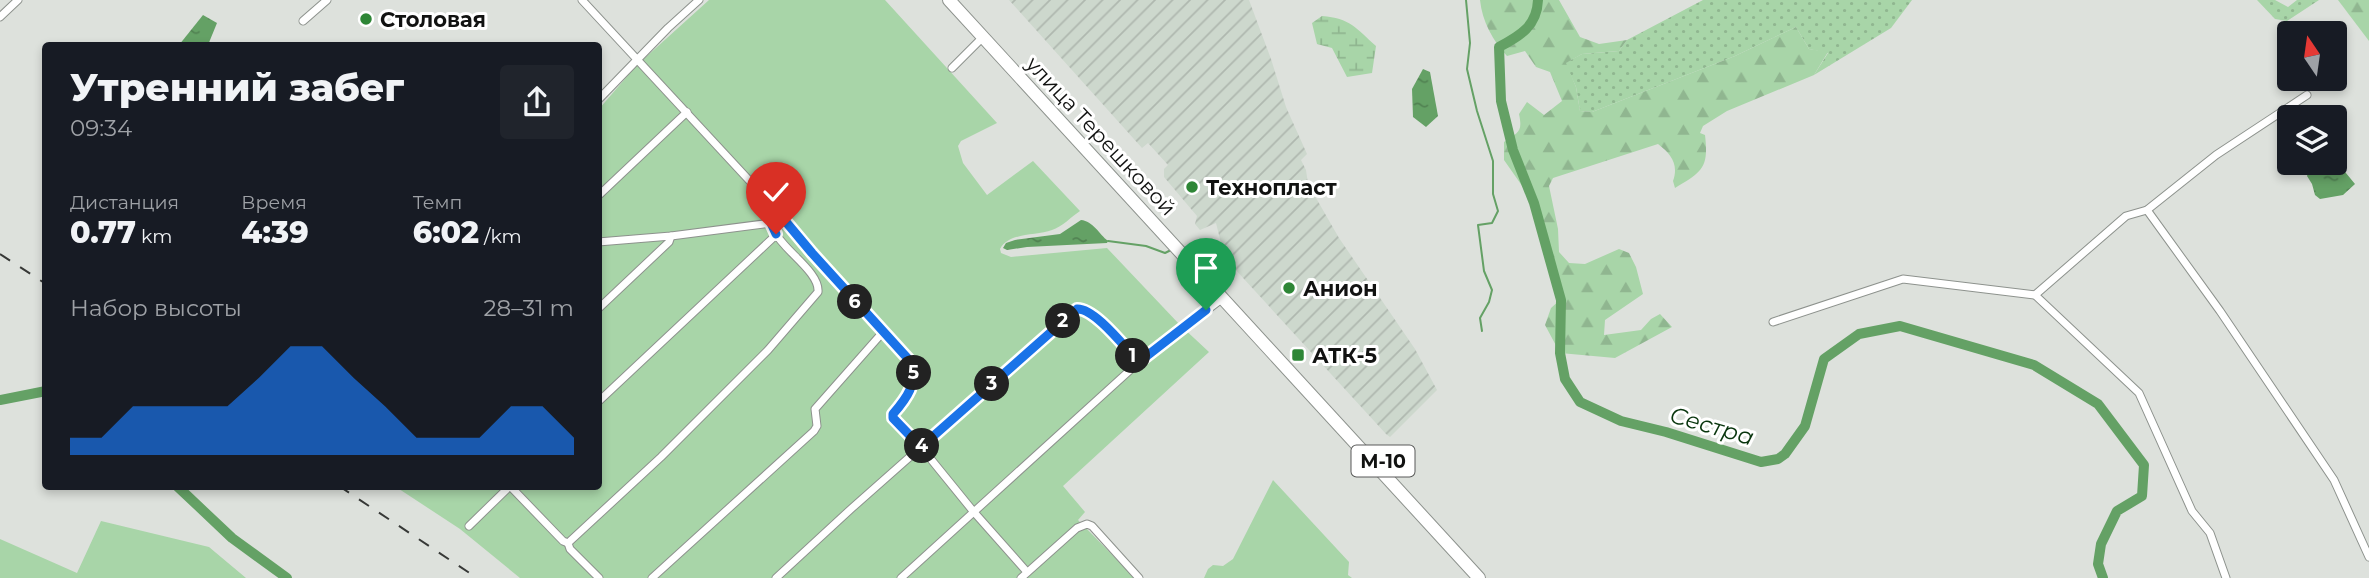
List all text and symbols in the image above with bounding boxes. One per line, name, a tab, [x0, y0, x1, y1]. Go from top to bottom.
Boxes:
place label: Столовая	[380, 7, 486, 32]
marker: Столовая	[358, 11, 374, 27]
north arrow	[2277, 21, 2347, 91]
map controls	[2277, 21, 2347, 175]
street label: улица Терешковой	[1020, 51, 1181, 221]
text: Утренний забег	[70, 64, 404, 111]
button: share	[500, 65, 574, 139]
button: layers	[2277, 105, 2347, 175]
text: 09:34	[70, 114, 132, 142]
pin	[746, 162, 806, 234]
icon: check	[757, 173, 795, 211]
place label: Технопласт	[1206, 175, 1338, 200]
marker: Технопласт	[1184, 179, 1200, 195]
text: Дистанция	[70, 191, 179, 214]
text: Время	[241, 191, 307, 214]
text: Темп	[413, 191, 462, 214]
text: 0.77	[70, 214, 136, 251]
text: 4:39	[241, 214, 309, 251]
text: 6:02	[413, 214, 479, 251]
text: km	[136, 225, 172, 248]
text: /km	[479, 225, 522, 248]
pin	[1176, 238, 1236, 310]
icon: arrive	[1187, 249, 1225, 287]
place label: Анион	[1303, 276, 1378, 301]
marker: Анион	[1281, 280, 1297, 296]
pin: 6	[838, 284, 872, 320]
text: 6	[848, 290, 861, 313]
text: Набор высоты	[70, 294, 242, 322]
text: 28–31 m	[484, 294, 574, 322]
pin: 2	[1046, 304, 1080, 338]
text: 2	[1057, 309, 1068, 332]
pin: 1	[1116, 338, 1150, 374]
place label: АТК-5	[1312, 343, 1377, 368]
text: 1	[1129, 344, 1136, 367]
marker: АТК-5	[1290, 347, 1306, 363]
pin: 5	[897, 356, 932, 390]
text: 5	[908, 361, 919, 384]
pin: 3	[974, 366, 1010, 402]
text: 3	[986, 372, 997, 395]
water label: Сестра	[1667, 401, 1757, 451]
pin: 4	[904, 428, 940, 464]
text: 4	[915, 434, 928, 457]
road number: М-10	[1352, 446, 1414, 476]

